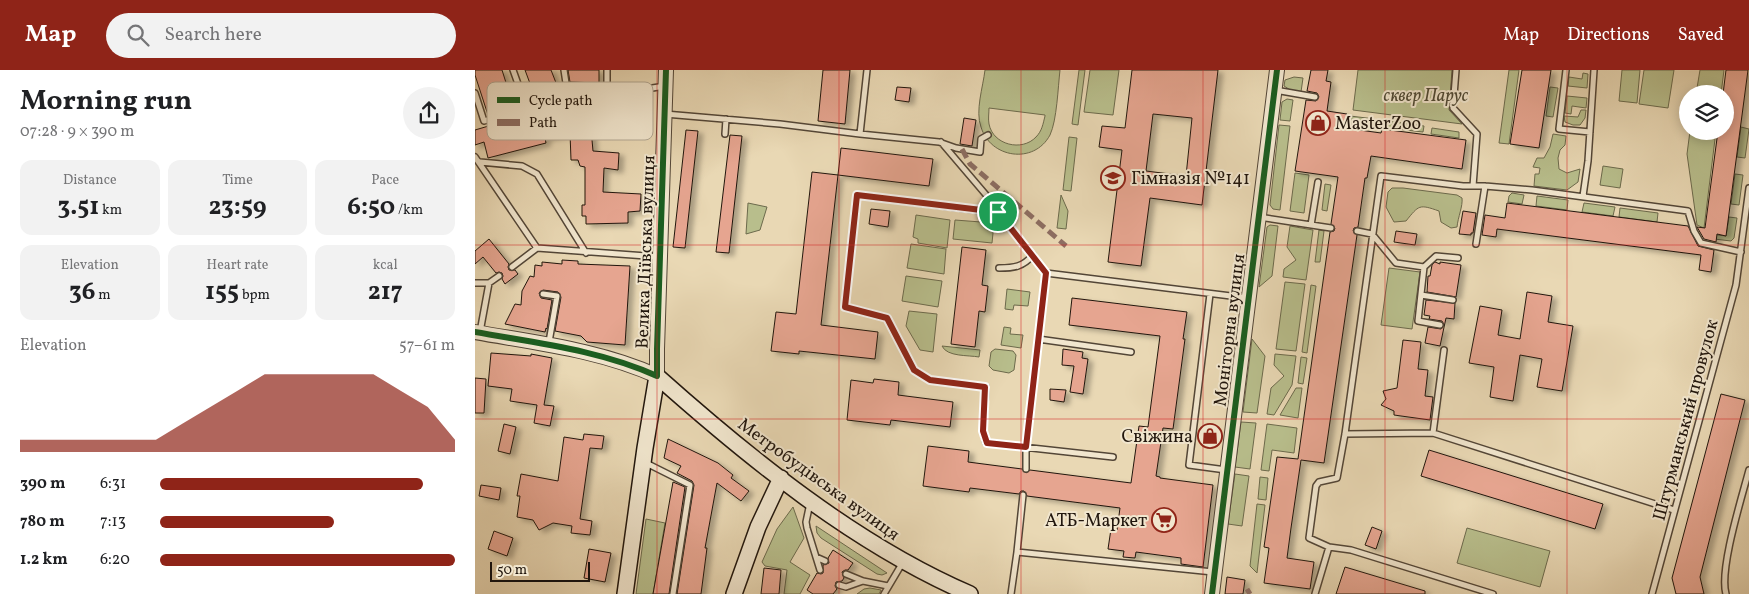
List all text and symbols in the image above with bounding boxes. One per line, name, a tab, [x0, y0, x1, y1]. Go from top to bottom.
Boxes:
search box	[106, 13, 456, 58]
text: Map	[25, 18, 76, 52]
icon: search	[124, 21, 152, 49]
text: Search here	[164, 22, 262, 48]
text: Map	[1503, 23, 1539, 48]
text: Directions	[1567, 23, 1650, 48]
text: Saved	[1678, 23, 1724, 48]
text: Morning run	[20, 82, 192, 121]
legend	[487, 82, 653, 140]
park label: сквер Парус	[1384, 84, 1469, 109]
map controls	[1679, 85, 1734, 140]
button: layers	[1679, 85, 1734, 140]
button: share	[403, 87, 455, 139]
text: Cycle path	[529, 92, 593, 111]
shop icon: MasterZoo	[1305, 110, 1331, 136]
place label: MasterZoo	[1335, 112, 1421, 137]
text: Path	[529, 114, 557, 133]
text: 07:28 · 9 × 390 m	[20, 121, 134, 143]
street label: Велика Діївська вулиця	[631, 155, 662, 349]
school or university icon: Гімназія №141	[1100, 165, 1126, 191]
place label: Гімназія №141	[1131, 167, 1250, 192]
text: Distance	[63, 171, 117, 190]
text: Time	[222, 171, 253, 190]
text: Pace	[371, 171, 399, 190]
text: 3.51	[58, 190, 99, 225]
text: 23:59	[208, 190, 267, 225]
text: 6:50	[347, 190, 395, 225]
pin	[977, 191, 1019, 233]
icon: arrive	[984, 198, 1012, 226]
text: km	[99, 201, 122, 220]
text: /km	[395, 201, 423, 220]
street label: Моніторна вулиця	[1209, 252, 1252, 408]
text: Elevation	[61, 256, 119, 275]
text: Heart rate	[207, 256, 268, 275]
text: kcal	[373, 256, 398, 275]
text: 36	[69, 275, 95, 310]
text: 155	[205, 275, 239, 310]
text: 217	[368, 275, 403, 310]
text: m	[95, 286, 111, 305]
text: bpm	[239, 286, 270, 305]
street label: Штурманський провулок	[1648, 316, 1725, 524]
text: Elevation	[20, 335, 87, 357]
text: 57–61 m	[399, 335, 455, 357]
street label: Метробудівська вулиця	[732, 413, 904, 548]
shop icon: Свіжина	[1197, 423, 1223, 449]
place label: Свіжина	[1122, 425, 1193, 450]
text: 390 m	[20, 473, 65, 495]
text: 6:31	[100, 473, 126, 495]
supermarket icon: АТБ-Маркет	[1151, 507, 1177, 533]
place label: АТБ-Маркет	[1045, 509, 1147, 534]
text: 780 m	[20, 511, 65, 533]
text: 7:13	[100, 511, 126, 533]
text: 1.2 km	[20, 549, 68, 571]
text: 6:20	[100, 549, 130, 571]
scale bar	[490, 559, 590, 582]
text: 50 m	[497, 561, 527, 580]

